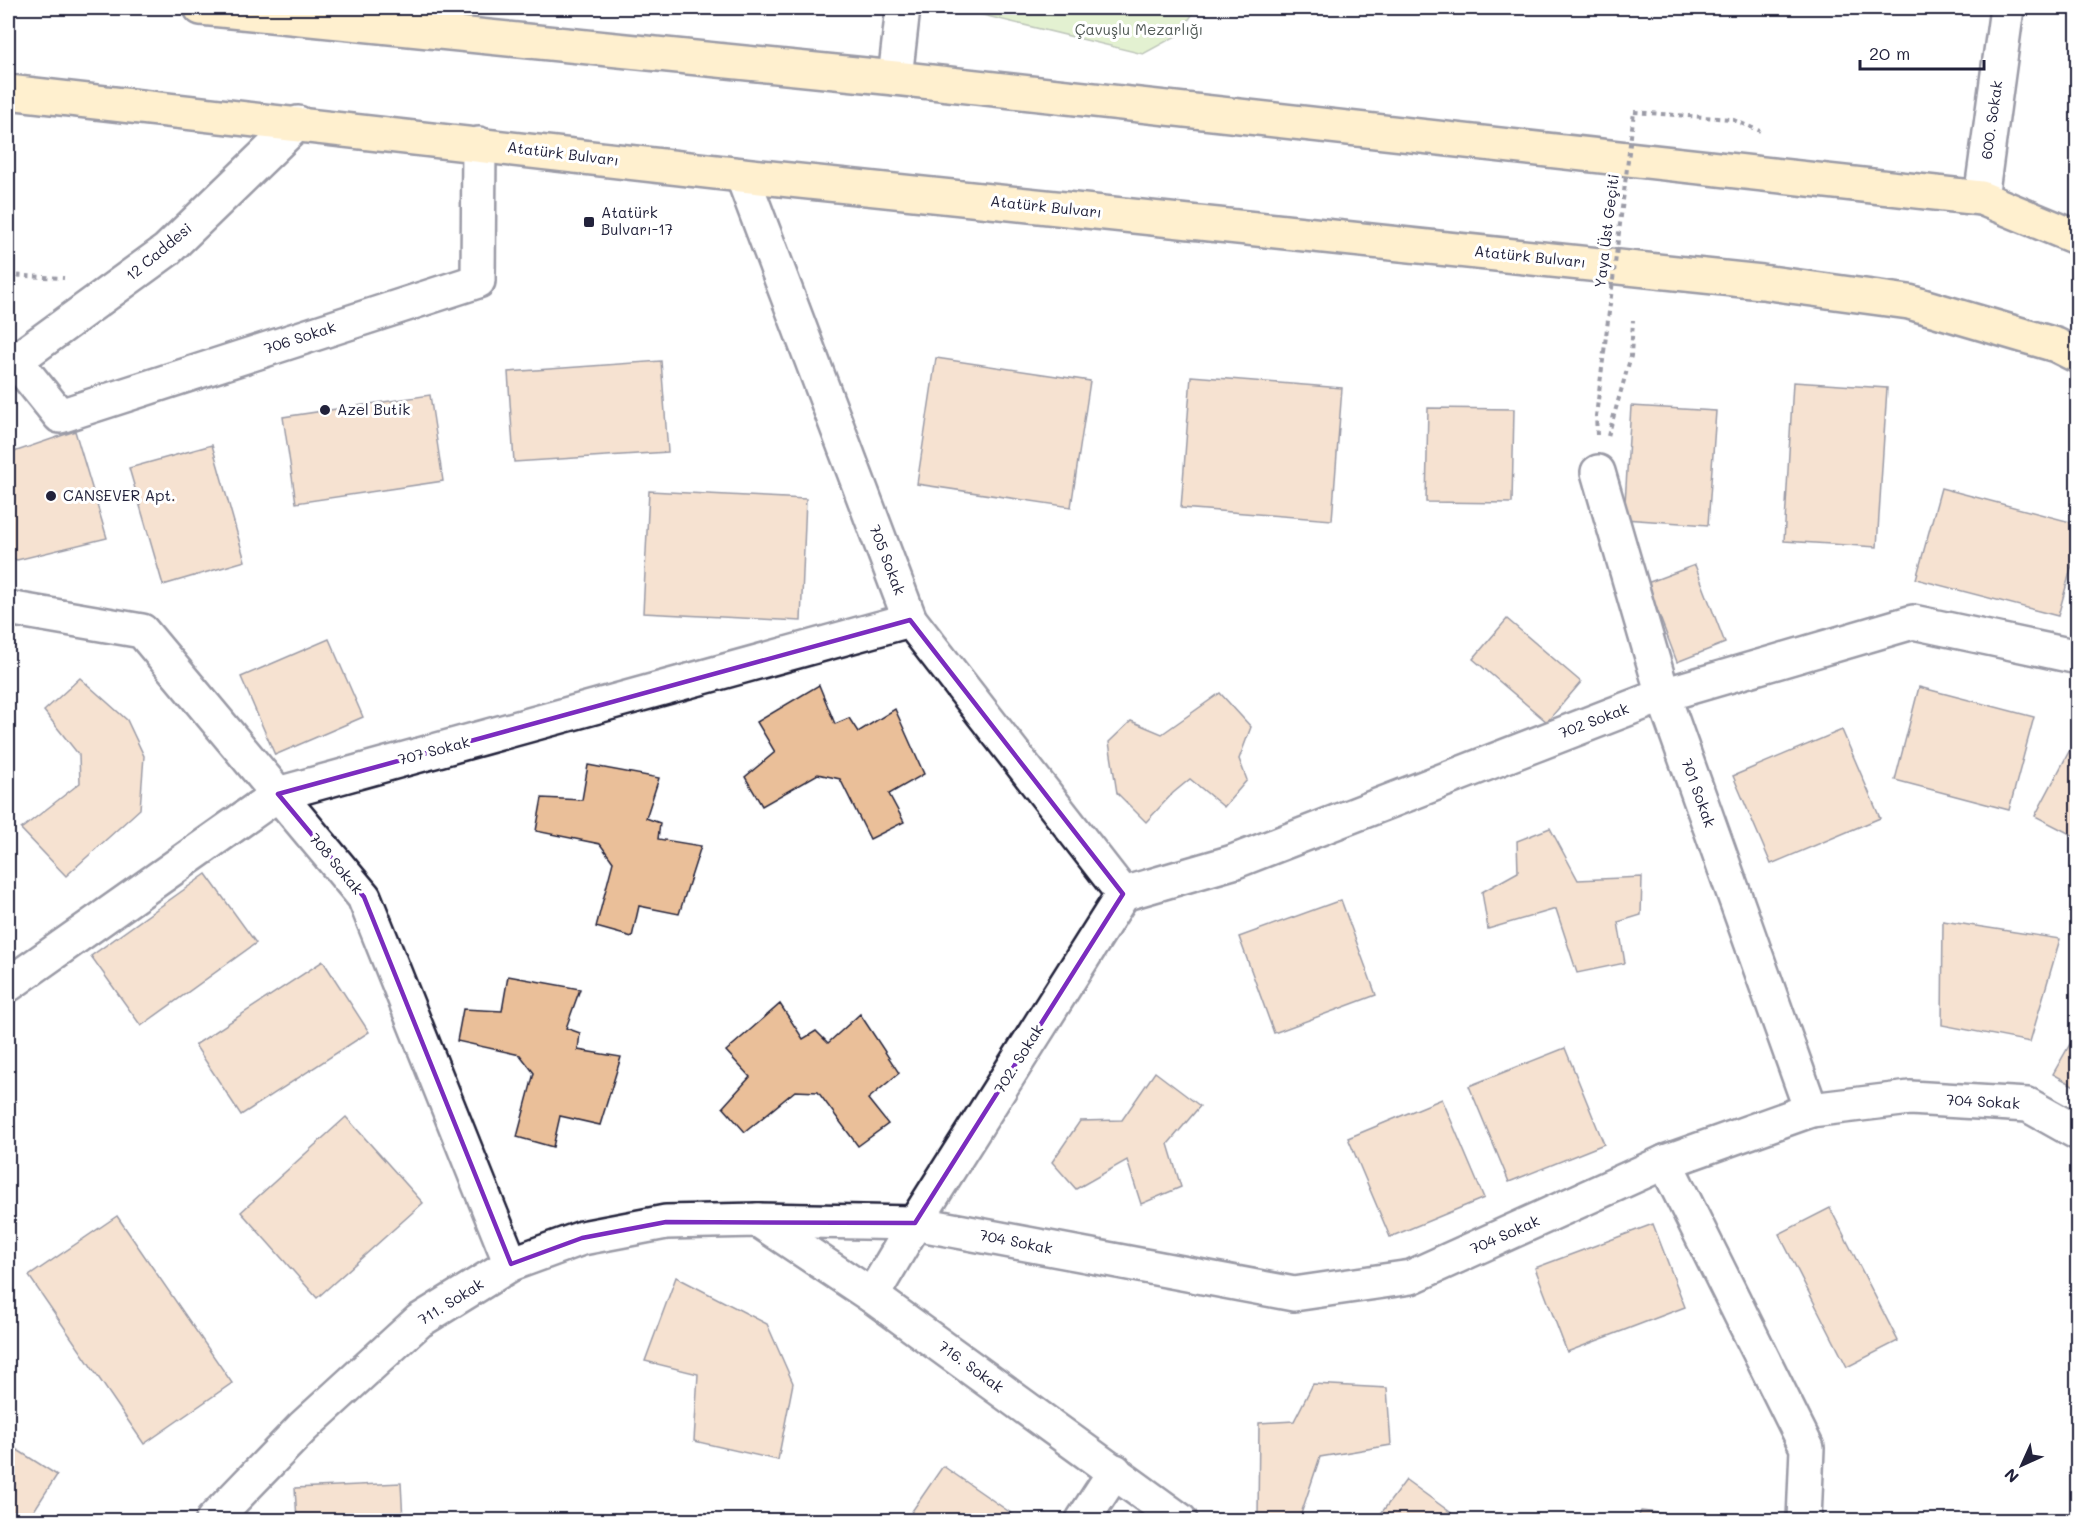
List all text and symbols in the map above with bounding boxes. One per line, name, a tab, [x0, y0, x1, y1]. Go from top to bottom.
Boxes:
park label: Çavuşlu Mezarlığı	[1075, 19, 1203, 39]
scale bar	[1860, 33, 1984, 71]
text: 20 m	[1869, 41, 1910, 65]
street label: 600. Sokak	[1976, 79, 2006, 161]
street label: Atatürk Bulvarı	[506, 136, 620, 170]
street label: Yaya Üst Geçiti	[1589, 173, 1623, 289]
street label: Atatürk Bulvarı	[989, 190, 1103, 222]
place label: Atatürk Bulvarı-17	[601, 202, 673, 239]
marker: Atatürk Bulvarı-17	[582, 215, 596, 229]
street label: 12 Caddesi	[121, 218, 195, 285]
street label: Atatürk Bulvarı	[1473, 240, 1587, 272]
street label: 706 Sokak	[261, 316, 338, 358]
place label: Azel Butik	[337, 399, 410, 419]
marker: Azel Butik	[318, 403, 332, 417]
place label: CANSEVER Apt.	[63, 485, 176, 505]
marker: CANSEVER Apt.	[44, 489, 58, 503]
street label: 705 Sokak	[865, 522, 910, 598]
street label: 702 Sokak	[1556, 698, 1631, 743]
street label: 707 Sokak	[396, 731, 472, 769]
street label: 701 Sokak	[1677, 756, 1721, 830]
street label: 708 Sokak	[305, 829, 368, 898]
street label: 702. Sokak	[989, 1020, 1047, 1097]
street label: 704 Sokak	[1946, 1089, 2020, 1113]
street label: 704 Sokak	[1467, 1210, 1542, 1258]
street label: 704 Sokak	[978, 1224, 1054, 1258]
street label: 711. Sokak	[414, 1273, 487, 1329]
street label: 716. Sokak	[935, 1336, 1008, 1397]
north arrow	[1992, 1435, 2052, 1495]
text: N	[1999, 1464, 2023, 1488]

